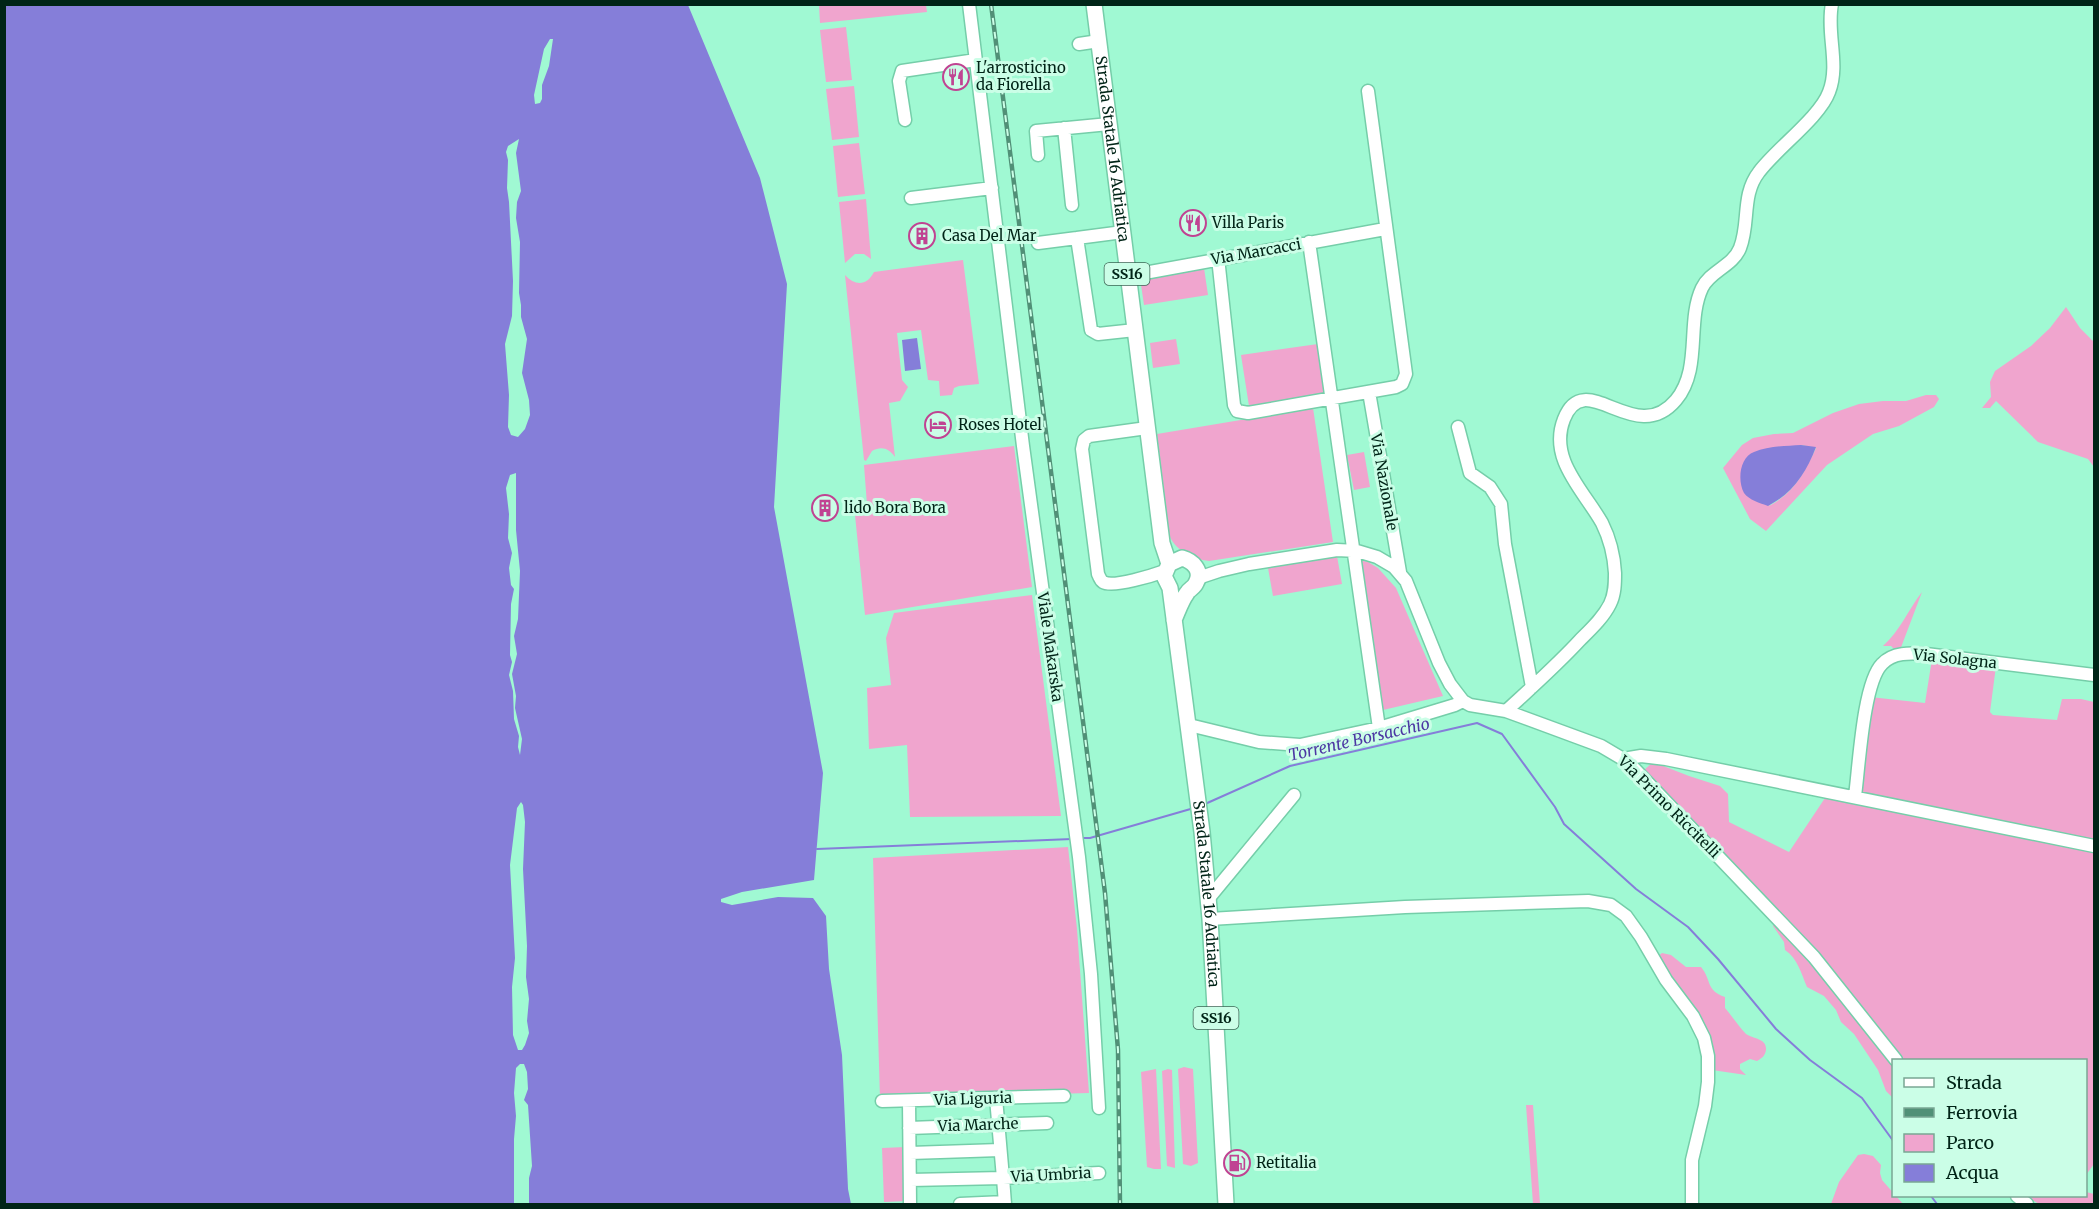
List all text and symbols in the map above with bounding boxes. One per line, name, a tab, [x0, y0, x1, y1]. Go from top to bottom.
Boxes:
street label: Strada Statale 16 Adriatica	[1092, 55, 1134, 243]
place label: L'arrosticino da Fiorella	[976, 58, 1066, 94]
restaurant icon: L'arrosticino da Fiorella	[941, 62, 971, 92]
restaurant icon: Villa Paris	[1178, 208, 1208, 238]
place label: Villa Paris	[1211, 213, 1284, 232]
building icon: Casa Del Mar	[907, 221, 937, 251]
place label: Casa Del Mar	[942, 226, 1037, 245]
street label: Via Marcacci	[1208, 234, 1303, 269]
road number: SS16	[1104, 263, 1150, 285]
hotel icon: Roses Hotel	[923, 410, 953, 440]
place label: Roses Hotel	[958, 415, 1042, 434]
street label: Via Nazionale	[1366, 431, 1402, 532]
building icon: lido Bora Bora	[810, 493, 840, 523]
place label: lido Bora Bora	[844, 498, 946, 517]
street label: Viale Makarska	[1033, 590, 1068, 703]
street label: Via Solagna	[1911, 645, 1998, 672]
water label: Torrente Borsacchio	[1286, 713, 1432, 765]
street label: Via Primo Riccitelli	[1613, 751, 1725, 862]
street label: Strada Statale 16 Adriatica	[1189, 799, 1224, 988]
road number: SS16	[1194, 1007, 1238, 1029]
legend	[1892, 1059, 2087, 1197]
text: Strada	[1946, 1071, 2002, 1094]
street label: Via Liguria	[933, 1088, 1012, 1109]
text: Ferrovia	[1946, 1101, 2018, 1124]
street label: Via Marche	[936, 1114, 1019, 1135]
text: Parco	[1946, 1131, 1994, 1154]
fuel station icon: Retitalia	[1222, 1148, 1252, 1178]
place label: Retitalia	[1256, 1153, 1316, 1172]
text: Acqua	[1945, 1161, 1999, 1184]
street label: Via Umbria	[1009, 1163, 1092, 1186]

